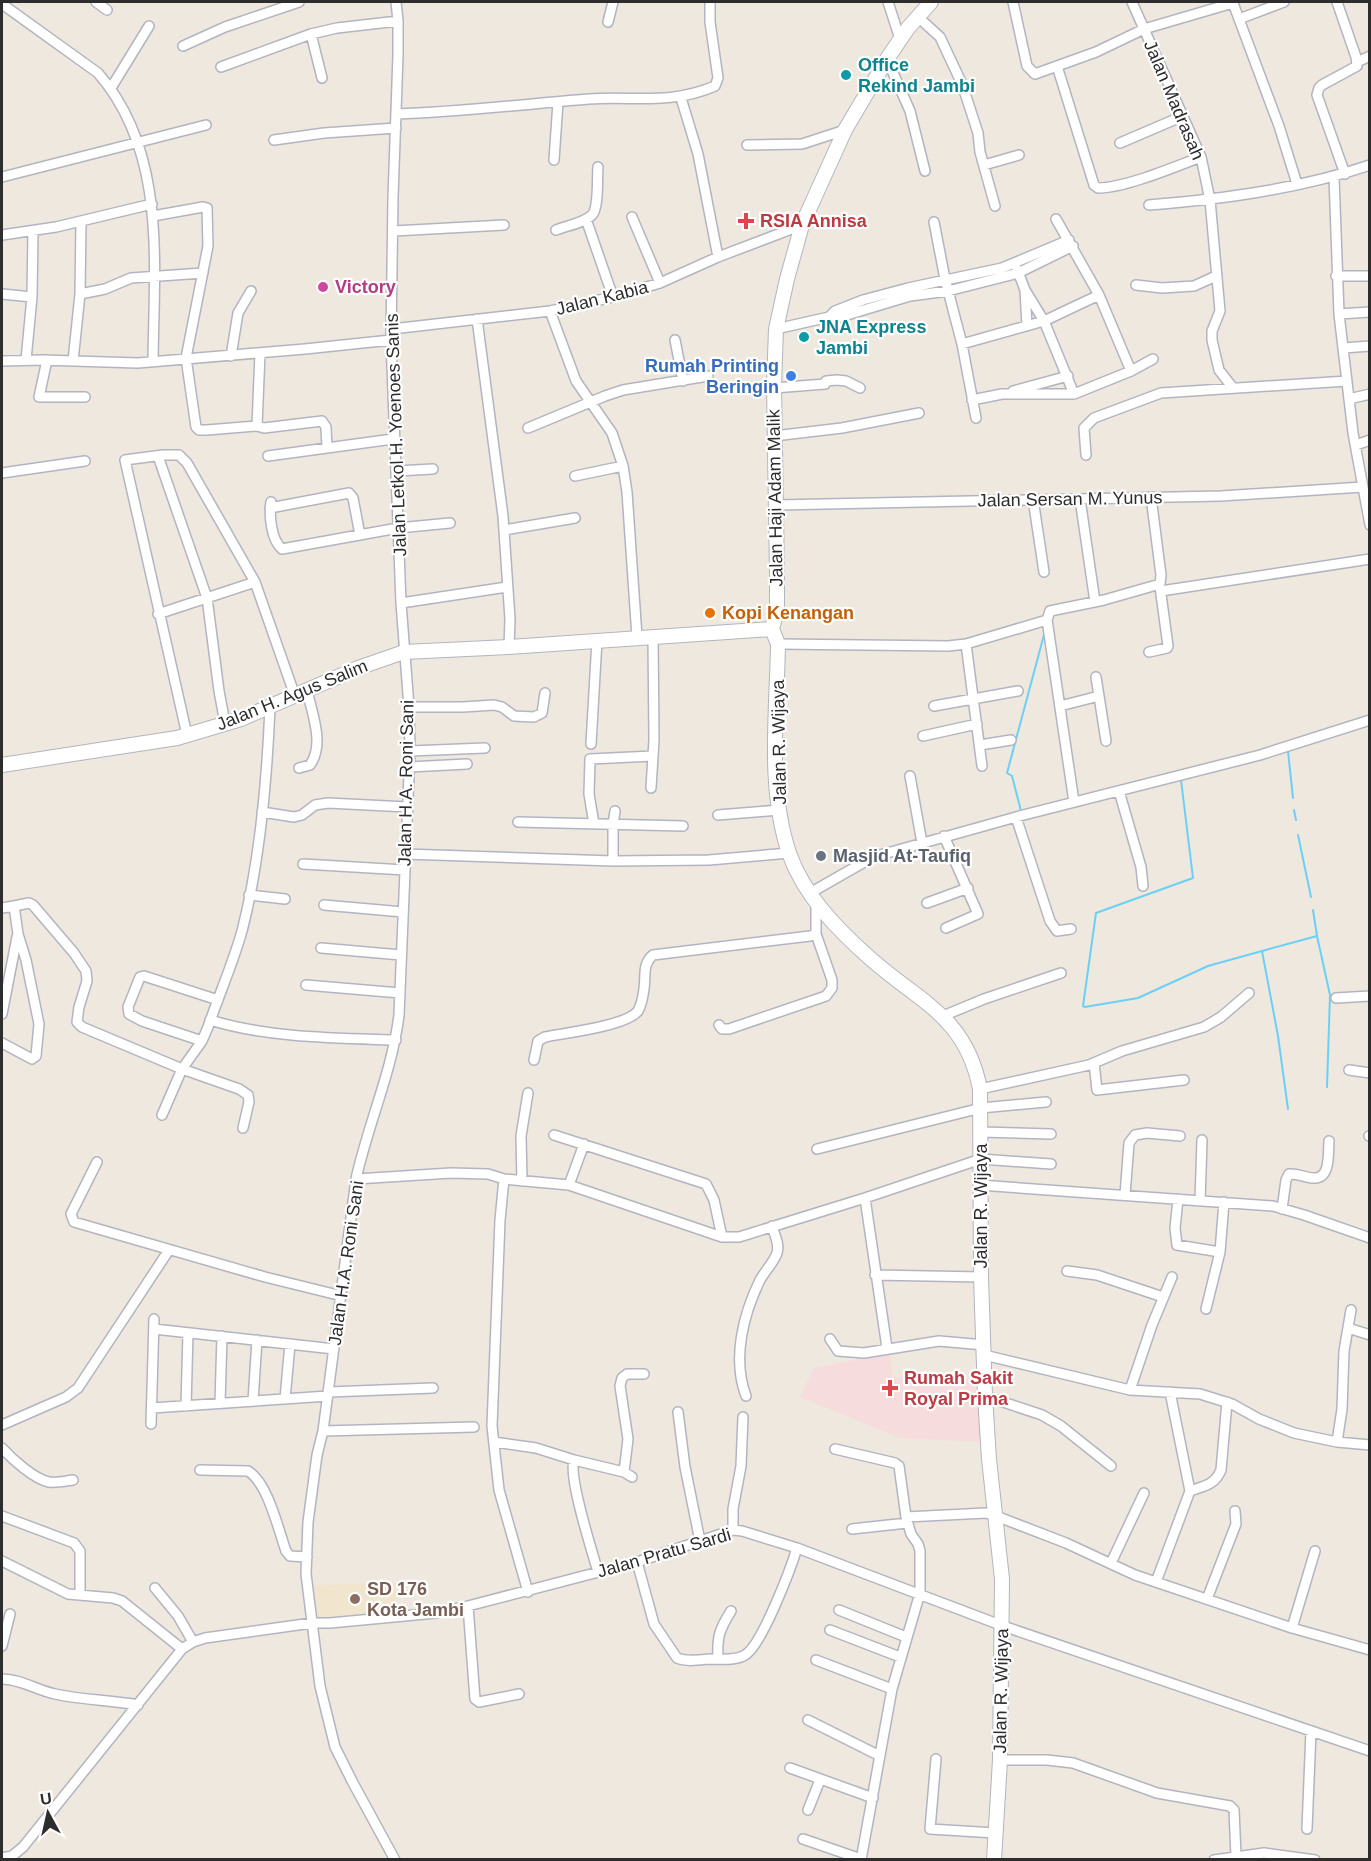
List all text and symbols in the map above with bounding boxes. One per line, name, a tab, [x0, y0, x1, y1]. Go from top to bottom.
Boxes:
street label: Jalan Madrasah	[1140, 37, 1208, 163]
place label: Office Rekind Jambi	[858, 55, 975, 96]
marker: Office Rekind Jambi	[839, 68, 853, 82]
place label: RSIA Annisa	[760, 211, 868, 231]
marker: RSIA Annisa	[737, 212, 755, 230]
place label: Victory	[335, 277, 396, 297]
street label: Jalan Kabia	[554, 277, 651, 319]
marker: Victory	[316, 280, 330, 294]
street label: Jalan Letkol H. Yoenoes Sanis	[382, 313, 410, 557]
place label: JNA Express Jambi	[816, 317, 926, 358]
marker: JNA Express Jambi	[797, 330, 811, 344]
place label: Rumah Printing Beringin	[645, 356, 779, 397]
marker: Rumah Printing Beringin	[784, 369, 798, 383]
street label: Jalan Haji Adam Malik	[763, 408, 787, 587]
street label: Jalan Sersan M. Yunus	[977, 487, 1163, 511]
place label: Kopi Kenangan	[722, 603, 854, 623]
marker: Kopi Kenangan	[703, 606, 717, 620]
street label: Jalan H. Agus Salim	[214, 656, 370, 734]
street label: Jalan R. Wijaya	[768, 678, 790, 805]
street label: Jalan H.A. Roni Sani	[395, 700, 417, 866]
place label: Masjid At-Taufiq	[833, 846, 971, 866]
marker: Masjid At-Taufiq	[814, 849, 828, 863]
street label: Jalan R. Wijaya	[971, 1142, 991, 1269]
street label: Jalan H.A. Roni Sani	[325, 1179, 367, 1347]
place label: Rumah Sakit Royal Prima	[904, 1368, 1013, 1409]
marker: Rumah Sakit Royal Prima	[881, 1379, 899, 1397]
street label: Jalan Pratu Sardi	[595, 1524, 733, 1582]
place label: SD 176 Kota Jambi	[367, 1579, 464, 1620]
marker: SD 176 Kota Jambi	[348, 1592, 362, 1606]
street label: Jalan R. Wijaya	[990, 1627, 1012, 1754]
north arrow	[18, 1783, 78, 1843]
text: U	[39, 1789, 53, 1808]

